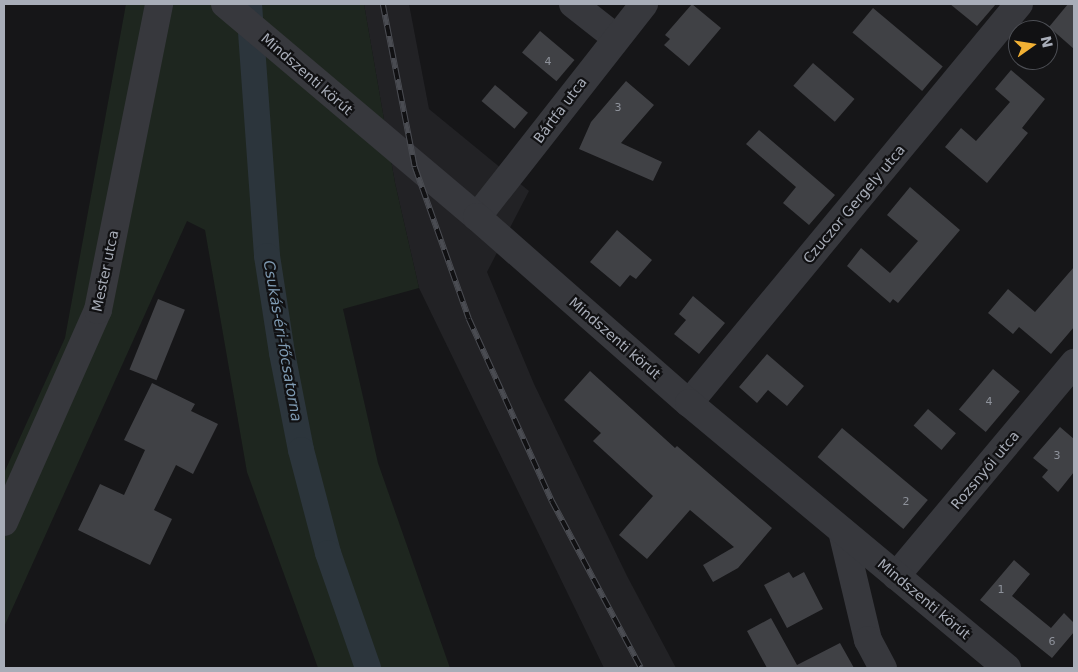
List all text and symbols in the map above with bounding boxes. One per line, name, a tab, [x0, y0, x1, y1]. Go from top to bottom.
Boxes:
north arrow	[1008, 20, 1058, 70]
street label: Mindszenti körút	[258, 30, 356, 118]
text: N	[1038, 34, 1056, 49]
house number: 4	[545, 55, 551, 69]
street label: Bártfa utca	[530, 74, 590, 146]
house number: 3	[615, 101, 621, 115]
street label: Czuczor Gergely utca	[800, 141, 908, 267]
street label: Mester utca	[88, 229, 122, 313]
water label: Csukás-éri-főcsatorna	[259, 259, 305, 423]
street label: Mindszenti körút	[566, 294, 664, 382]
house number: 4	[986, 395, 992, 409]
street label: Rozsnyói utca	[947, 427, 1023, 513]
house number: 3	[1054, 449, 1060, 463]
house number: 2	[903, 495, 909, 509]
street label: Mindszenti körút	[874, 555, 974, 643]
house number: 1	[998, 583, 1004, 597]
house number: 6	[1049, 635, 1055, 649]

